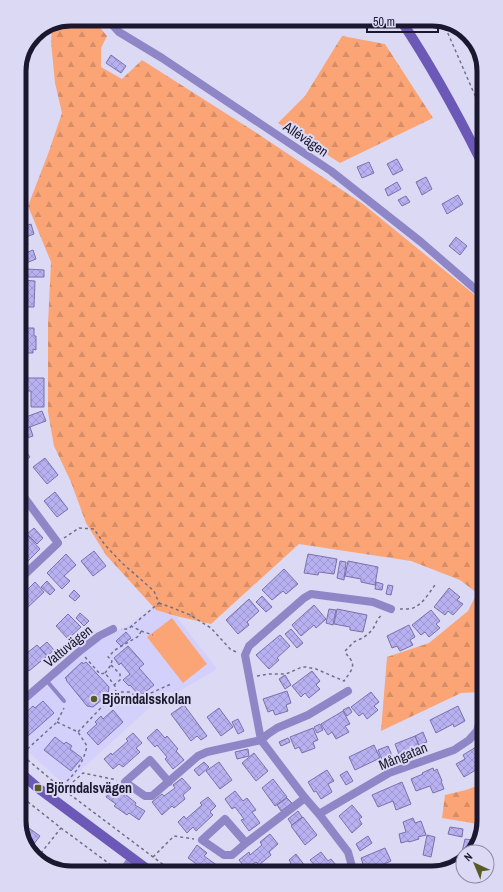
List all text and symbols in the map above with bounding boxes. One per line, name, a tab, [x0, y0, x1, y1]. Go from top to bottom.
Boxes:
scale bar	[367, 8, 438, 34]
text: 50 m	[373, 14, 395, 30]
street label: Allévägen	[279, 117, 332, 161]
street label: Vattuvägen	[40, 621, 96, 671]
place label: Björndalsskolan	[102, 690, 191, 708]
marker: Björndalsskolan	[89, 694, 99, 704]
street label: Mångatan	[376, 738, 430, 774]
place label: Björndalsvägen	[46, 779, 132, 797]
marker: Björndalsvägen	[33, 783, 43, 793]
north arrow	[455, 844, 495, 884]
text: N	[461, 850, 475, 864]

